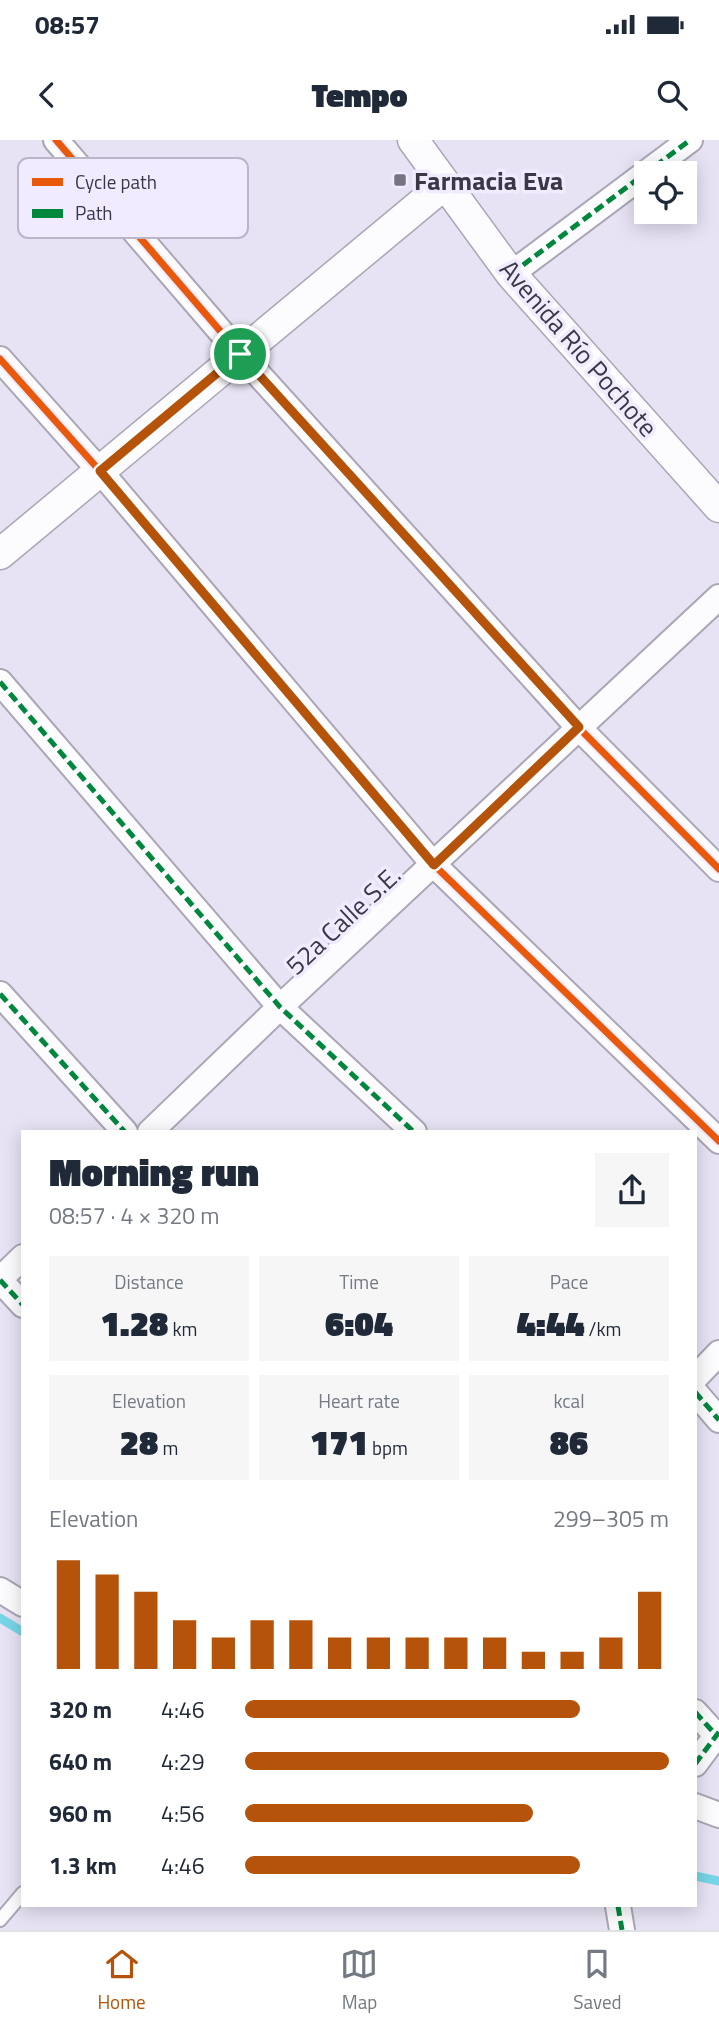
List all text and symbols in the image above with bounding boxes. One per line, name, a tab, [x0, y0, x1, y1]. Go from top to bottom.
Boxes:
text: 08:57	[35, 5, 100, 44]
text: Tempo	[311, 71, 408, 119]
icon: back	[28, 76, 66, 114]
icon: search	[653, 76, 691, 114]
legend	[18, 158, 248, 238]
place label: Farmacia Eva	[414, 161, 563, 200]
map controls	[634, 161, 697, 224]
button: locate	[634, 161, 697, 224]
text: Cycle path	[75, 167, 157, 196]
marker: Farmacia Eva	[392, 172, 408, 188]
text: Path	[75, 198, 113, 227]
street label: Avenida Río Pochote	[491, 251, 667, 445]
pin	[210, 324, 270, 384]
icon: arrive	[221, 335, 259, 373]
street label: 52a Calle S.E.	[276, 856, 410, 984]
text: Morning run	[49, 1143, 259, 1201]
button: share	[595, 1153, 669, 1227]
text: 08:57 · 4 × 320 m	[49, 1198, 219, 1233]
text: Distance	[114, 1267, 184, 1296]
text: Time	[339, 1267, 379, 1296]
text: Pace	[550, 1267, 588, 1296]
text: 1.28	[101, 1296, 168, 1350]
text: 6:04	[325, 1296, 393, 1350]
text: 4:44	[517, 1296, 584, 1350]
text: km	[168, 1314, 197, 1343]
text: /km	[584, 1314, 621, 1343]
text: Elevation	[112, 1386, 186, 1415]
text: Heart rate	[318, 1386, 400, 1415]
text: kcal	[553, 1386, 585, 1415]
text: 28	[120, 1415, 158, 1469]
text: 171	[310, 1415, 368, 1469]
text: 86	[550, 1415, 588, 1469]
text: m	[158, 1433, 178, 1462]
text: bpm	[368, 1433, 408, 1462]
text: Elevation	[49, 1501, 138, 1536]
text: 299–305 m	[553, 1501, 669, 1536]
text: 320 m	[49, 1692, 112, 1727]
text: 4:46	[161, 1692, 205, 1727]
text: 640 m	[49, 1744, 112, 1779]
text: 4:29	[161, 1744, 205, 1779]
text: 960 m	[49, 1796, 112, 1831]
text: 4:56	[161, 1796, 205, 1831]
text: 1.3 km	[49, 1848, 117, 1883]
text: 4:46	[161, 1848, 205, 1883]
tab: Home	[97, 1945, 146, 2016]
tab: Map	[340, 1945, 378, 2016]
tab: Saved	[573, 1945, 622, 2016]

